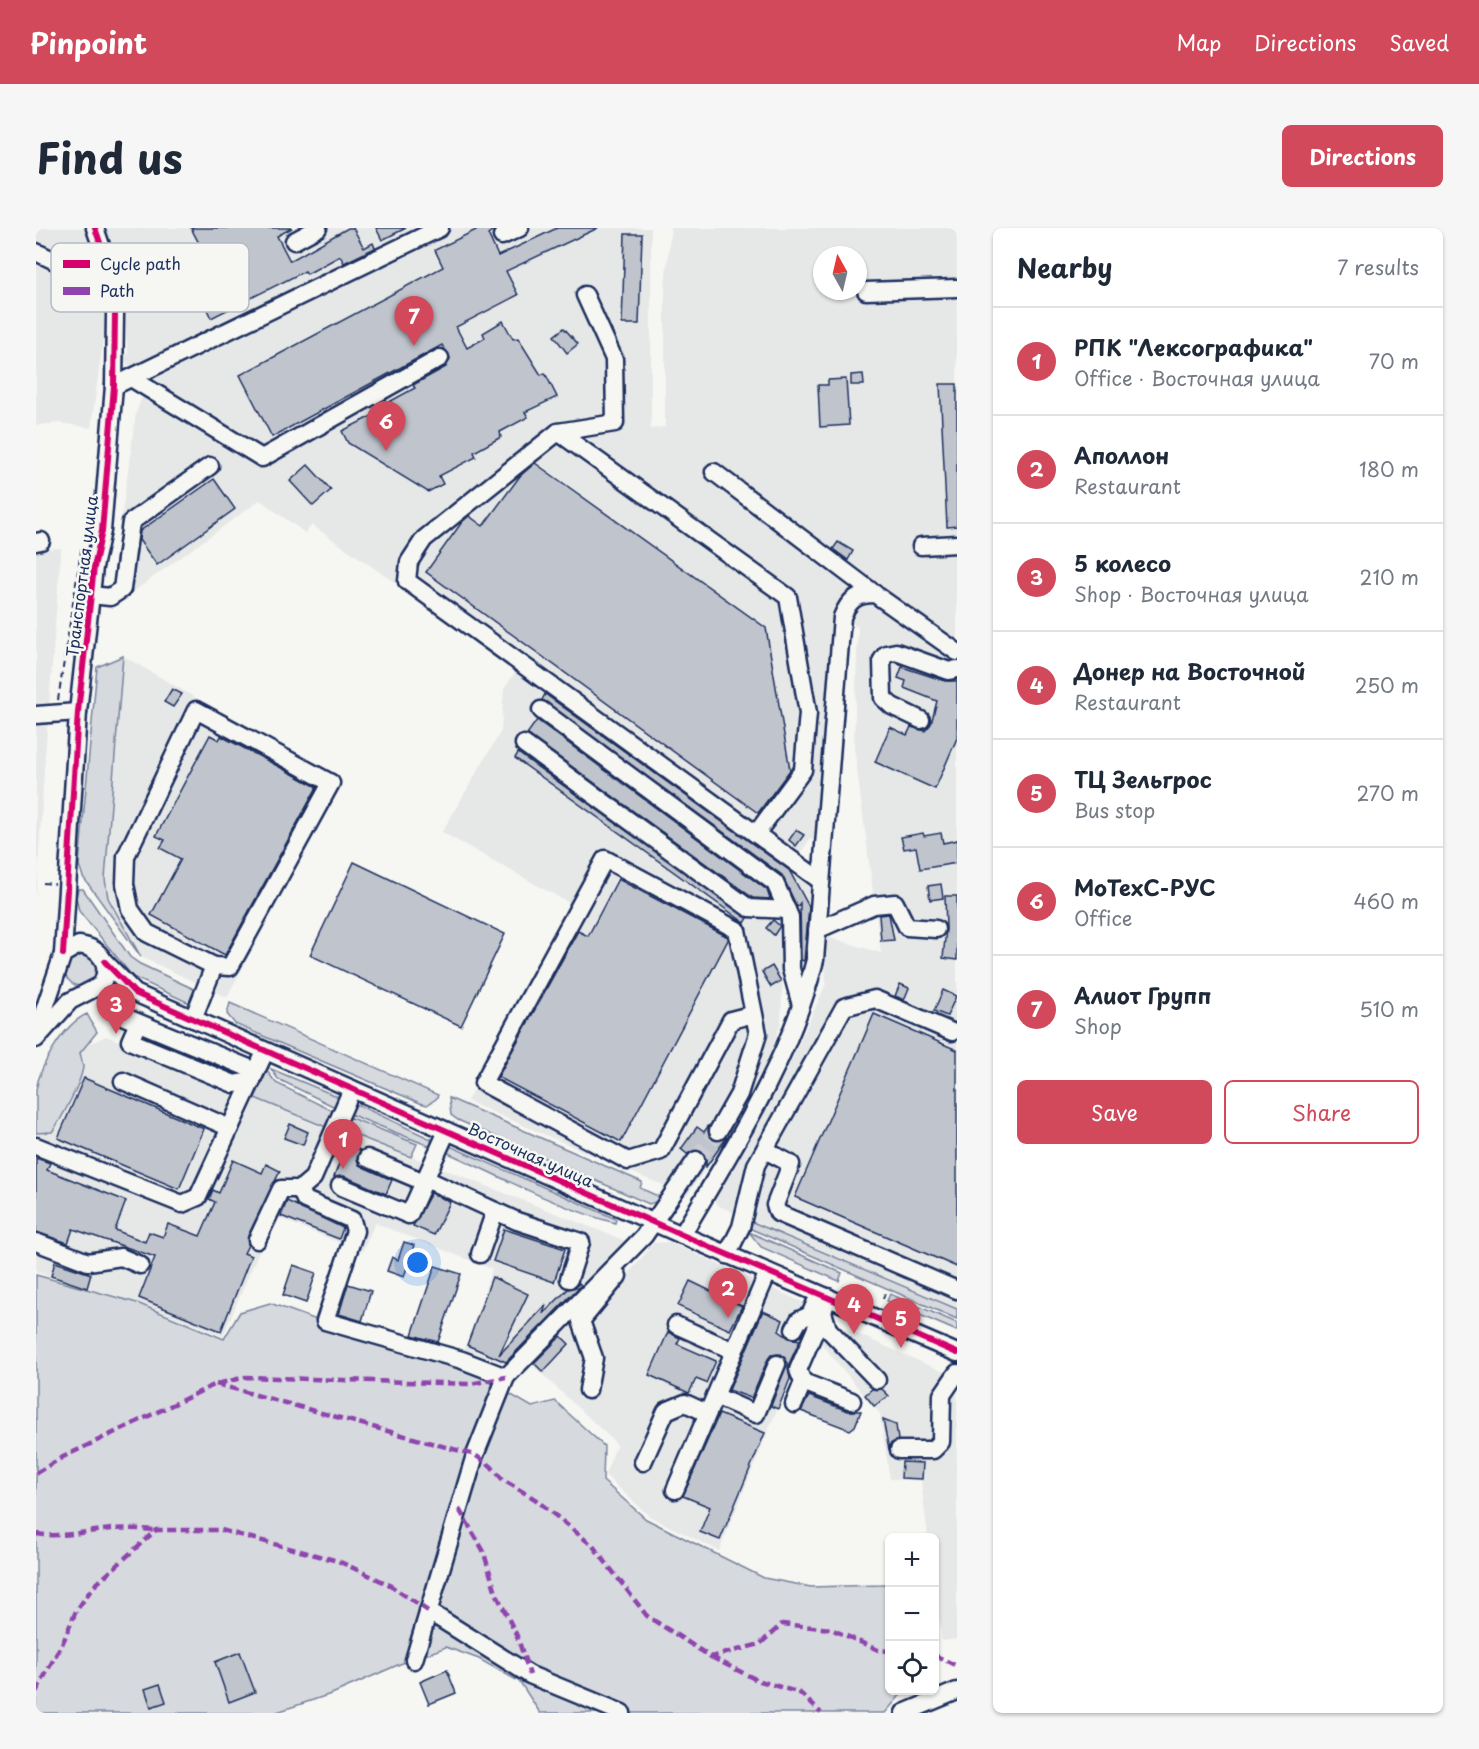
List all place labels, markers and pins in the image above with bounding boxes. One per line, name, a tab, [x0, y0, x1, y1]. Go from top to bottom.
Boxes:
pin: 7	[394, 296, 434, 346]
pin: 6	[366, 402, 406, 451]
pin: 3	[96, 984, 136, 1034]
pin: 1	[324, 1120, 362, 1169]
pin: 2	[708, 1268, 748, 1318]
pin: 4	[834, 1284, 874, 1334]
pin: 5	[882, 1298, 920, 1348]

